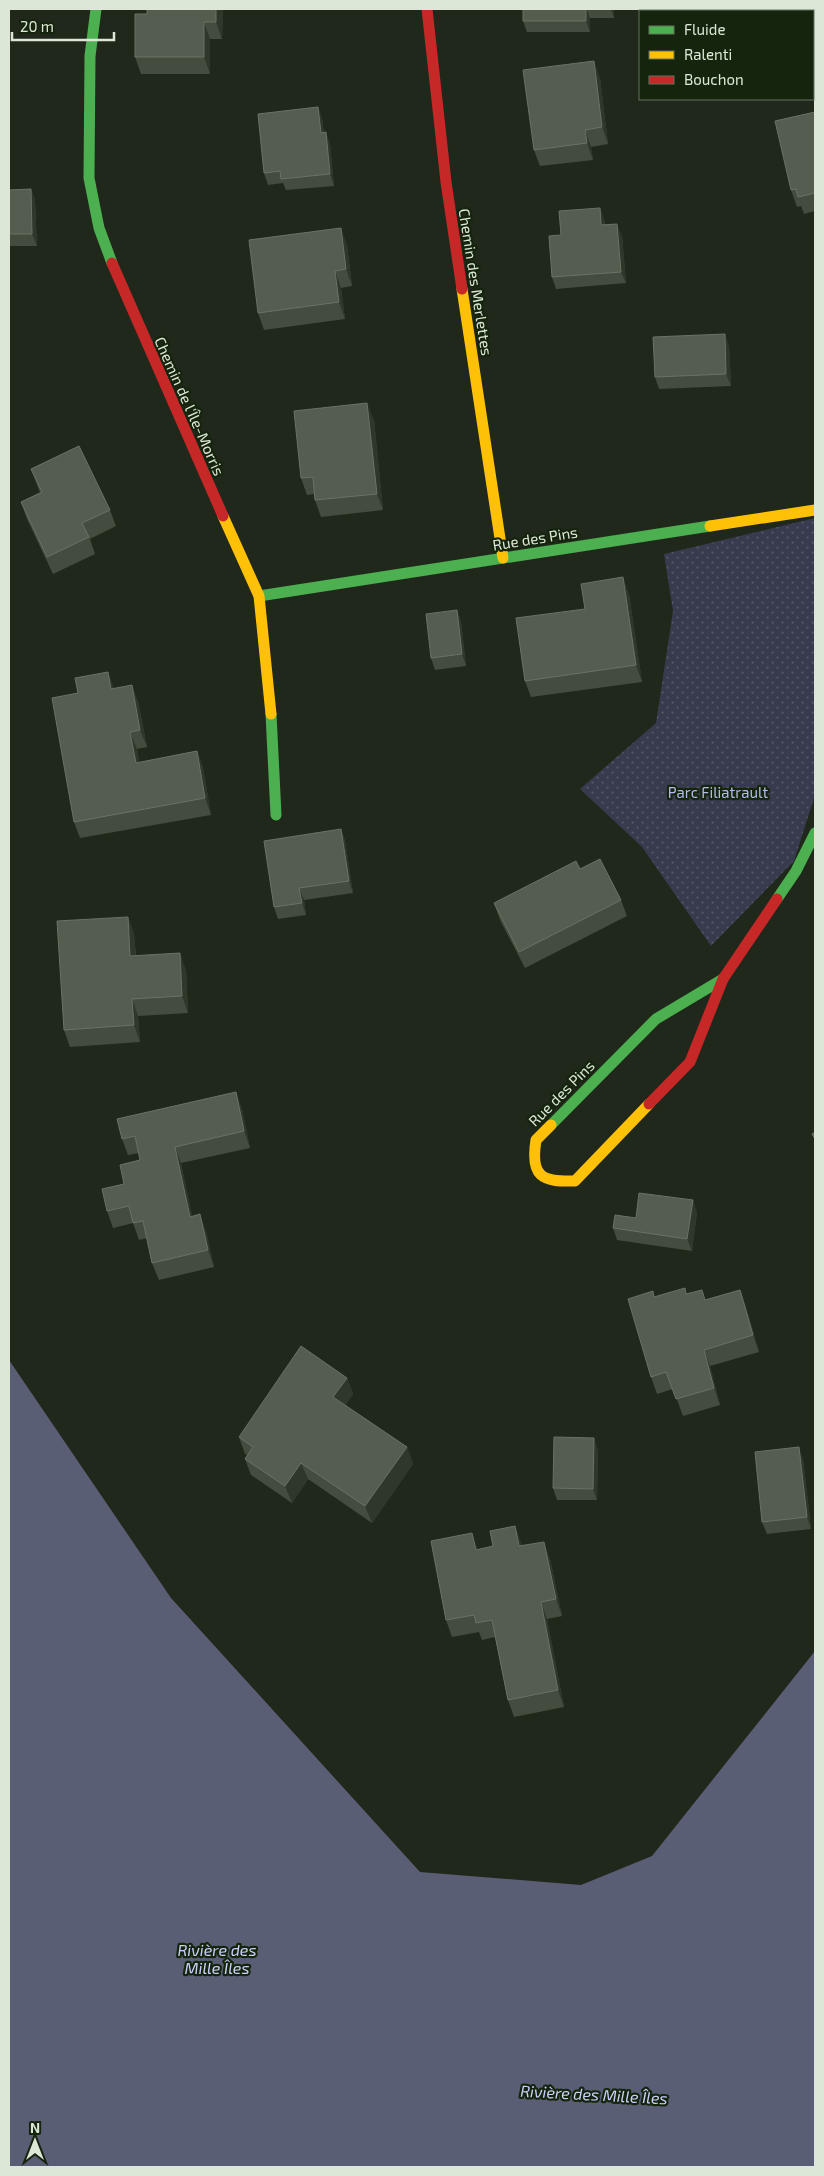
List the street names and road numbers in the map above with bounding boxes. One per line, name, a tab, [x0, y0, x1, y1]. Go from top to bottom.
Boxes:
street label: Chemin des Merlettes	[455, 207, 497, 357]
street label: Chemin de l'Île-Morris	[151, 334, 229, 478]
street label: Rue des Pins	[491, 522, 579, 554]
street label: Rue des Pins	[524, 1056, 598, 1130]

